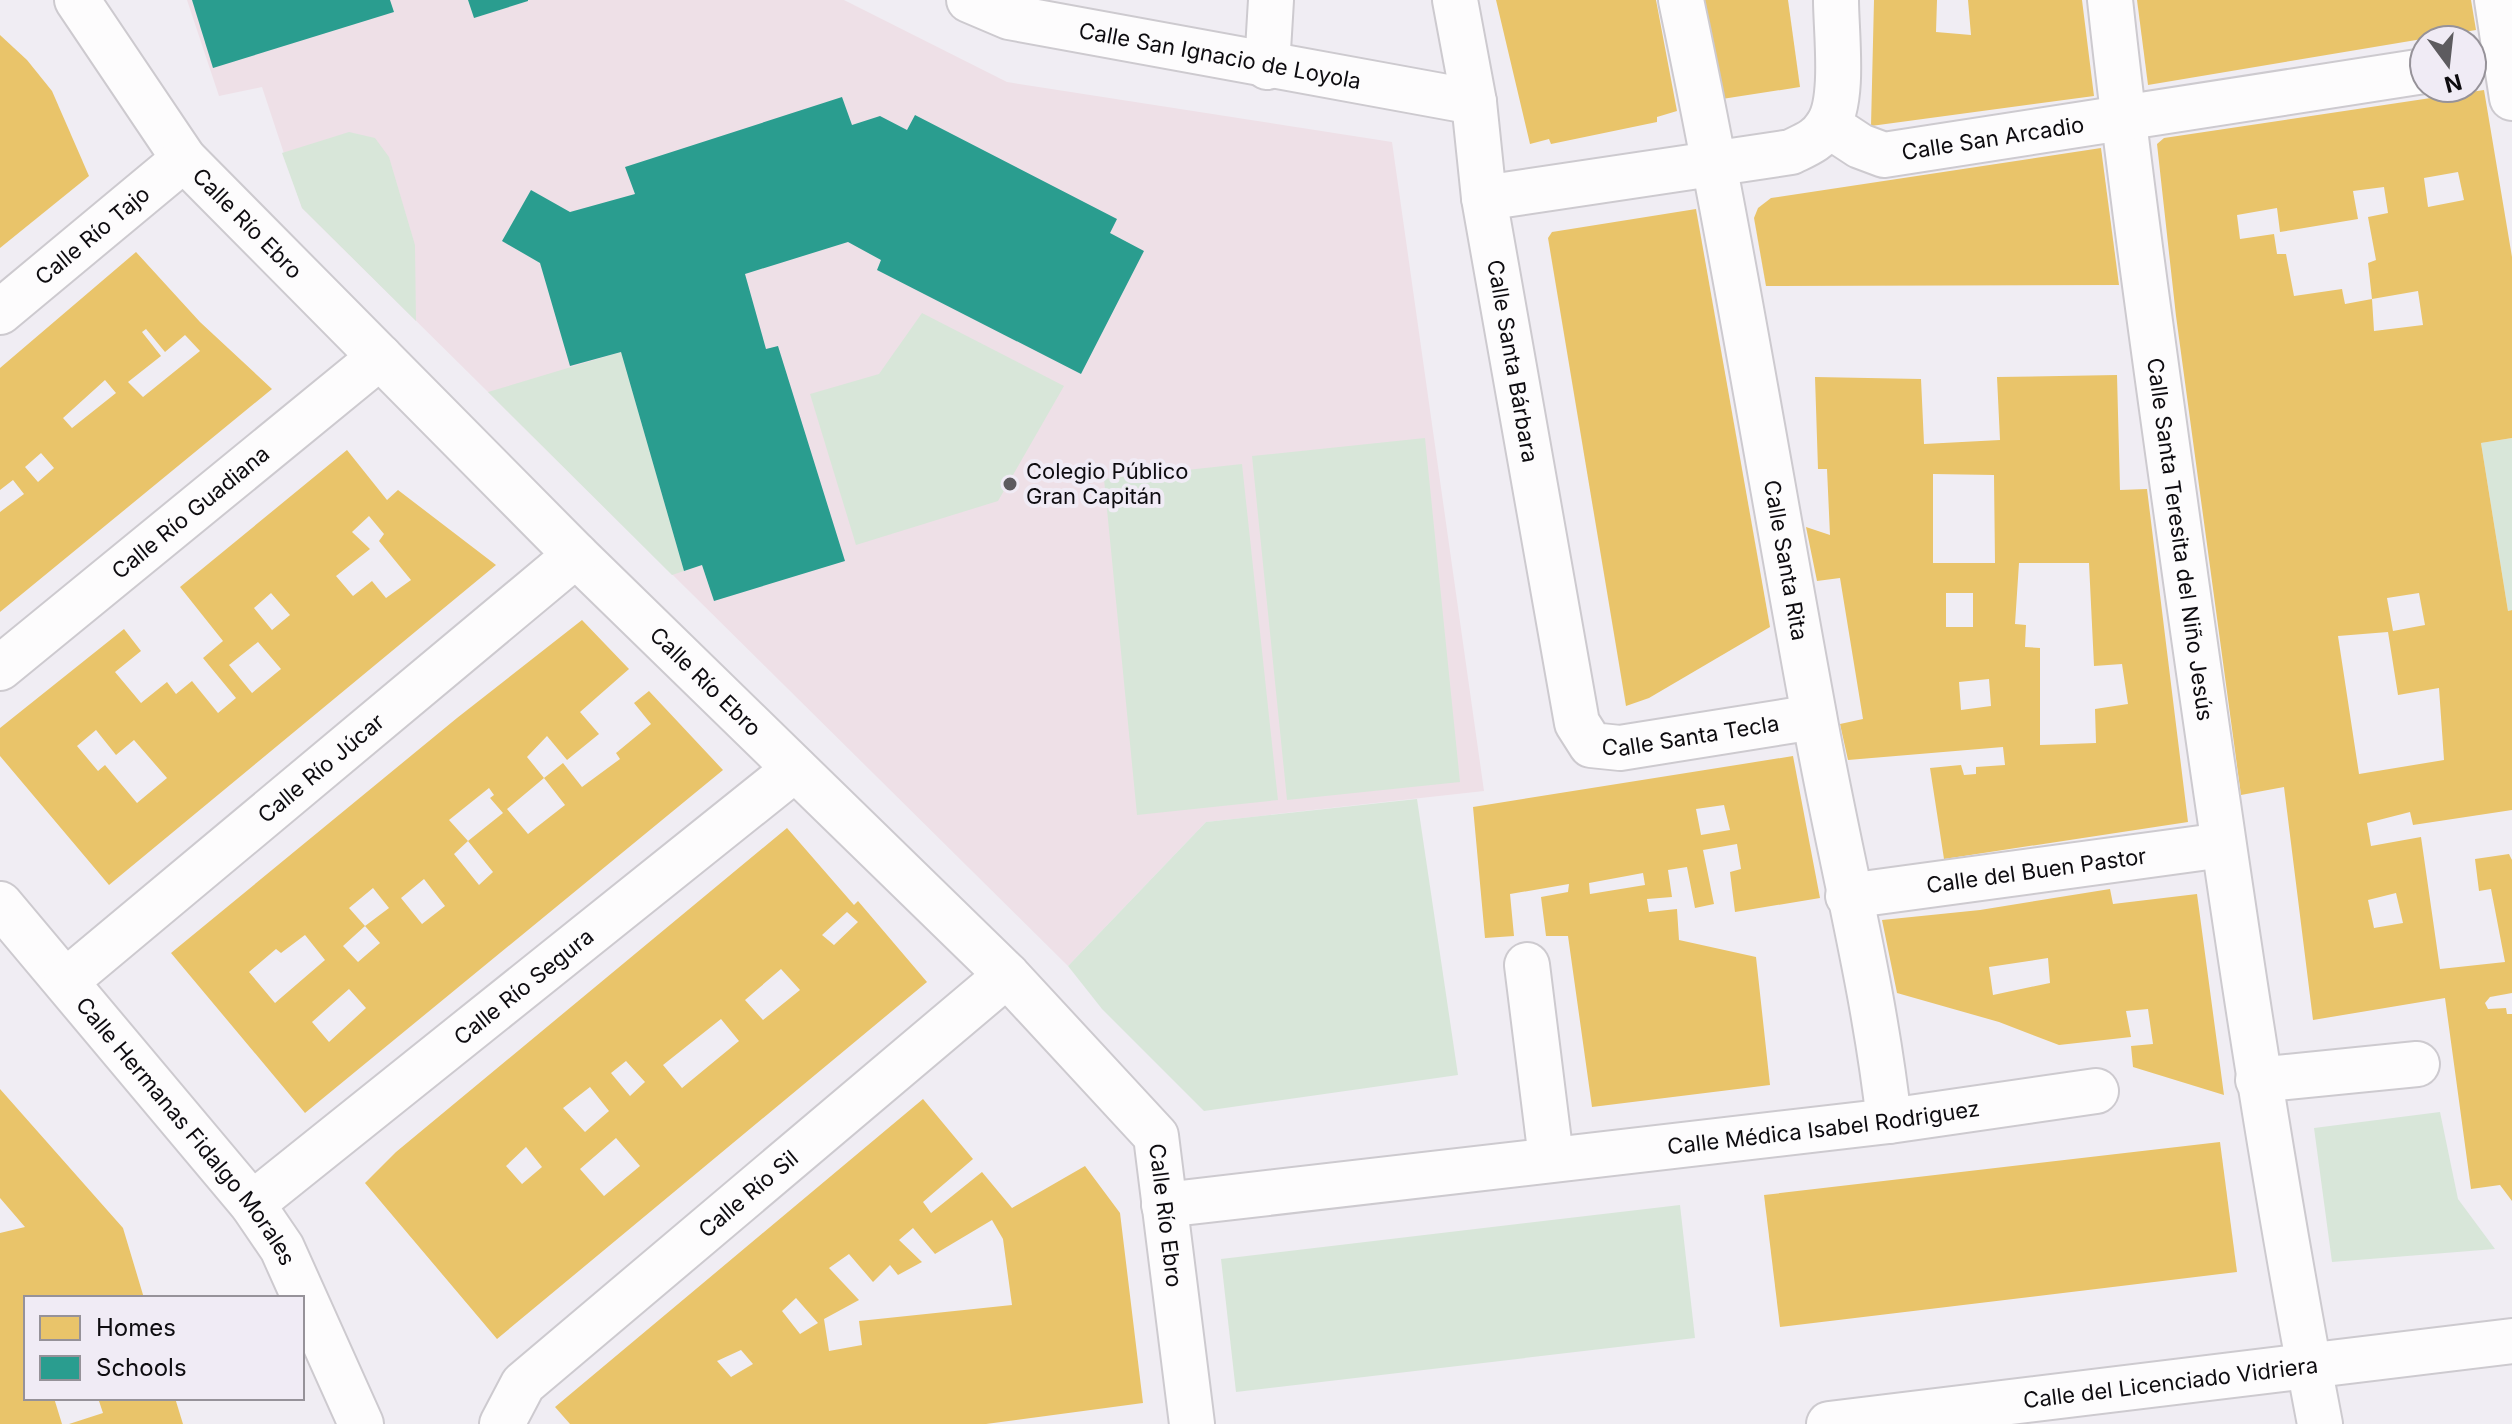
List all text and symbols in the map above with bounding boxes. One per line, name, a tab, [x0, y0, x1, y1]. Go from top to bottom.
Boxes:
street label: Calle San Ignacio de Loyola	[1077, 17, 1363, 94]
north arrow	[2408, 24, 2488, 104]
text: N	[2442, 69, 2465, 98]
street label: Calle San Arcadio	[1900, 111, 2086, 165]
street label: Calle Río Ebro	[187, 163, 308, 284]
street label: Calle Río Tajo	[30, 180, 155, 290]
street label: Calle Santa Bárbara	[1482, 258, 1544, 465]
street label: Calle Santa Teresita del Niño Jesús	[2142, 356, 2219, 723]
street label: Calle Río Guadiana	[107, 440, 274, 584]
place label: Colegio Público Gran Capitán	[1026, 458, 1189, 509]
marker: Colegio Público Gran Capitán	[1001, 475, 1019, 493]
street label: Calle Santa Rita	[1759, 478, 1813, 643]
street label: Calle Río Ebro	[645, 622, 767, 741]
street label: Calle Río Júcar	[253, 708, 389, 828]
street label: Calle Santa Tecla	[1601, 710, 1781, 761]
street label: Calle del Buen Pastor	[1925, 843, 2148, 898]
street label: Calle Río Segura	[449, 923, 599, 1050]
street label: Calle Hermanas Fidalgo Morales	[71, 992, 301, 1269]
street label: Calle Médica Isabel Rodriguez	[1666, 1095, 1981, 1160]
street label: Calle Río Ebro	[1144, 1142, 1188, 1289]
street label: Calle Río Sil	[693, 1144, 803, 1243]
legend	[24, 1296, 304, 1400]
text: Homes	[96, 1313, 176, 1342]
street label: Calle del Licenciado Vidriera	[2022, 1352, 2319, 1413]
text: Schools	[96, 1353, 187, 1382]

